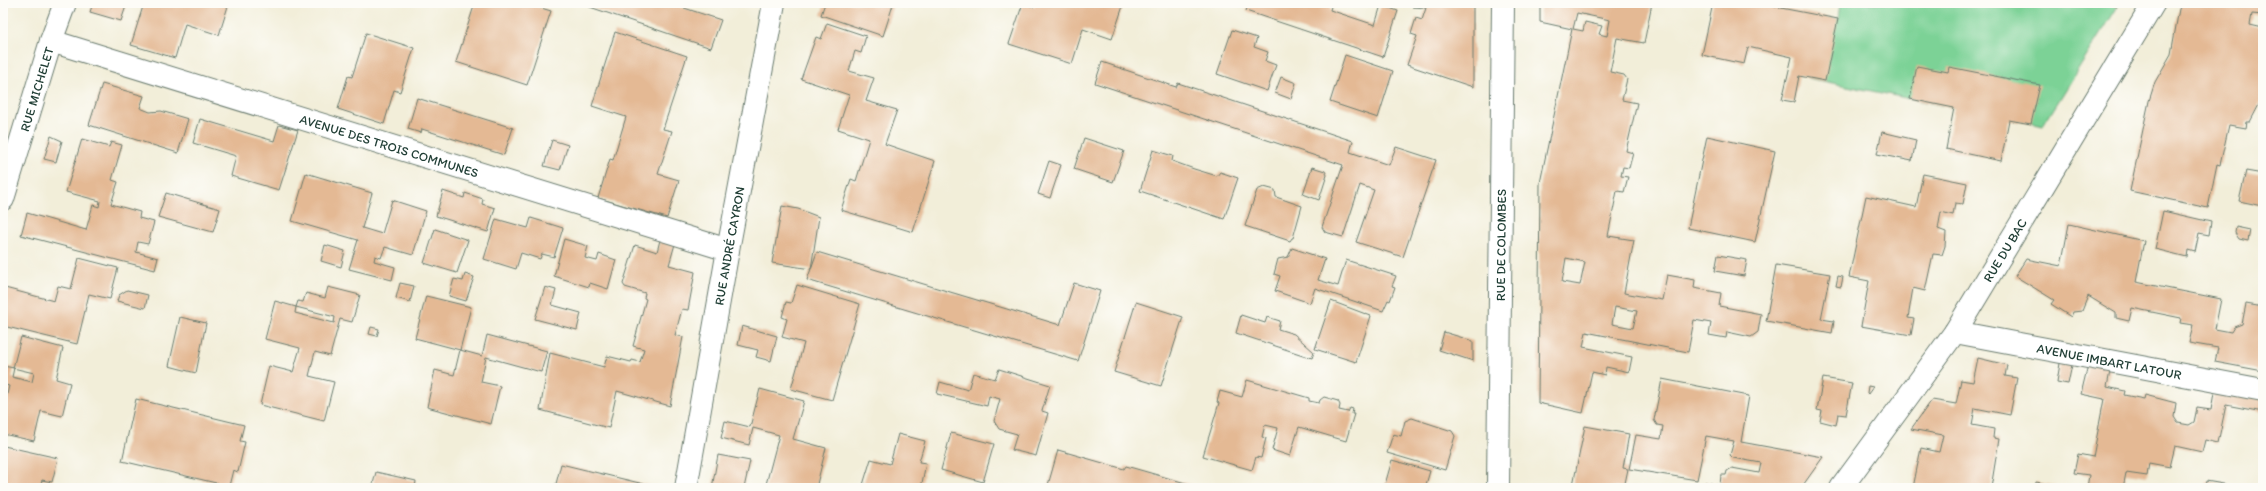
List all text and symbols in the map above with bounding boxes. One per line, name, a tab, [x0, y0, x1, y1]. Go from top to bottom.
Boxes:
street label: RUE MICHELET	[17, 44, 57, 133]
street label: AVENUE DES TROIS COMMUNES	[298, 111, 480, 181]
street label: RUE ANDRÉ CAYRON	[711, 185, 748, 306]
street label: RUE DE COLOMBES	[1493, 189, 1509, 301]
street label: RUE DU BAC	[1980, 216, 2030, 285]
street label: AVENUE IMBART LATOUR	[2036, 341, 2183, 383]

